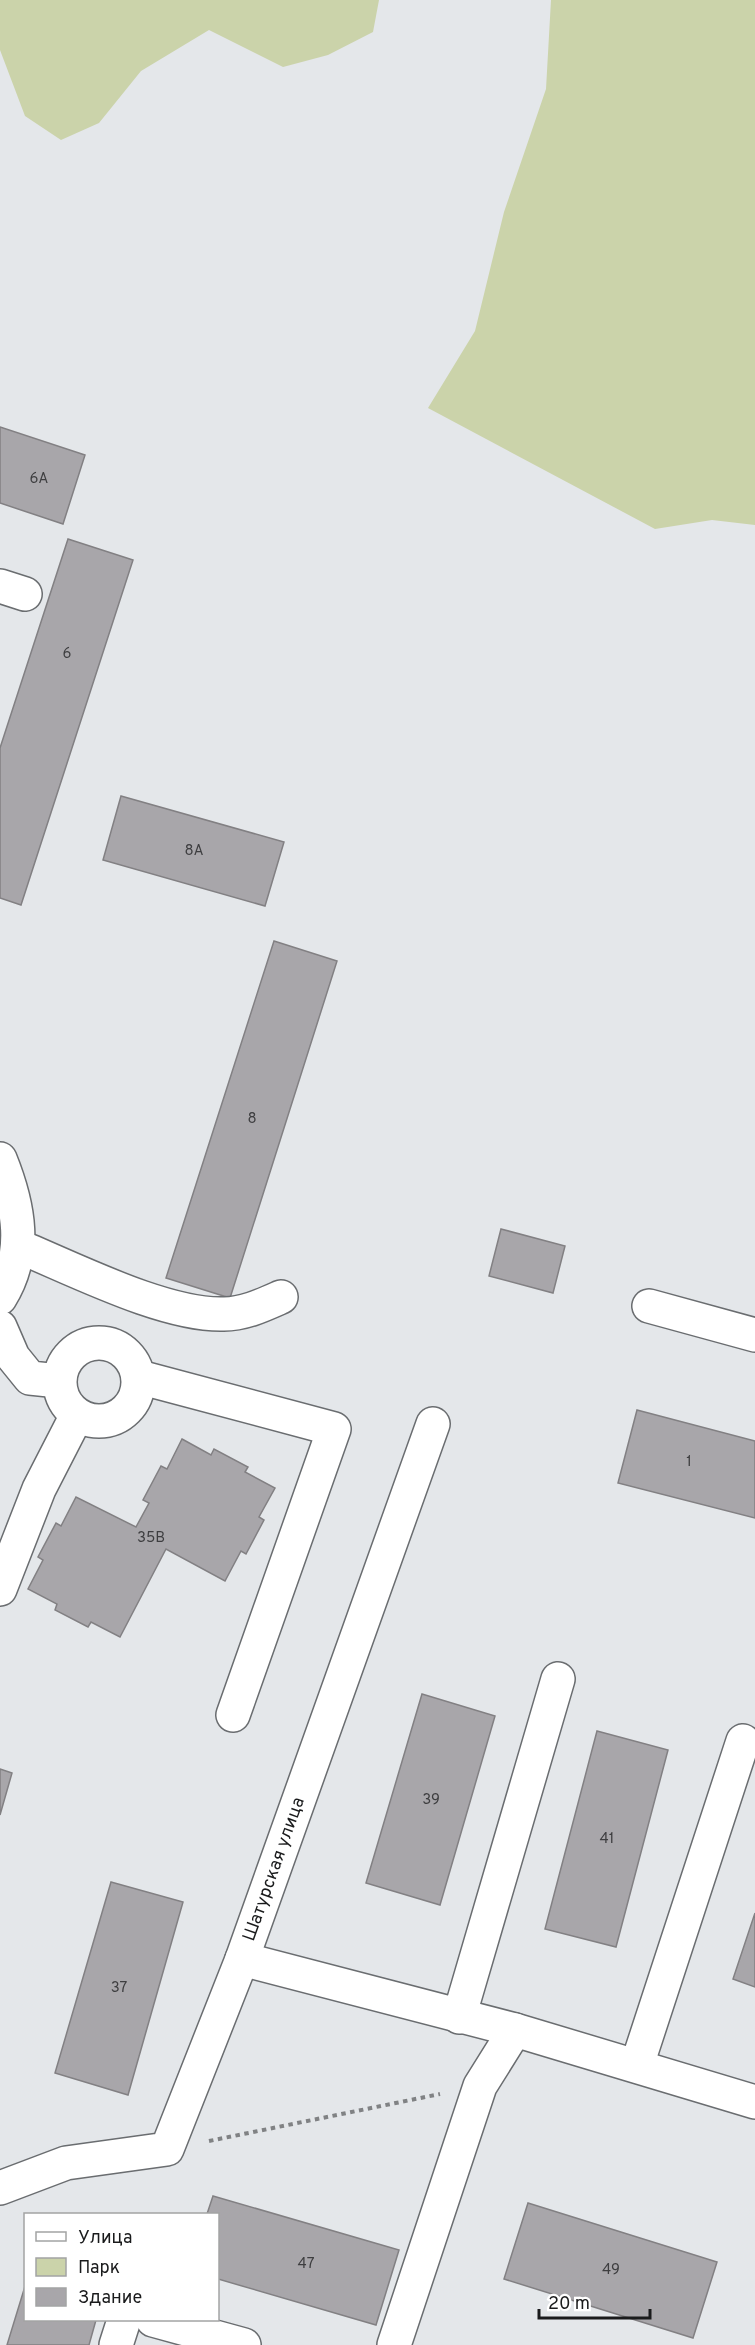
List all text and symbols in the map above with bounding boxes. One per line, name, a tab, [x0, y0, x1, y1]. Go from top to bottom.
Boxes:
house number: 6А	[30, 470, 48, 489]
house number: 6	[63, 645, 72, 664]
house number: 8А	[184, 842, 204, 861]
house number: 8	[247, 1110, 257, 1129]
house number: 1	[686, 1453, 692, 1472]
house number: 35В	[137, 1529, 165, 1548]
house number: 39	[422, 1791, 440, 1810]
street label: Шатурская улица	[238, 1794, 310, 1945]
house number: 41	[600, 1830, 614, 1849]
house number: 37	[111, 1979, 128, 1998]
legend	[24, 2213, 219, 2321]
text: Улица	[78, 2227, 132, 2250]
house number: 47	[298, 2255, 315, 2274]
text: Парк	[78, 2257, 120, 2280]
house number: 49	[602, 2261, 620, 2280]
scale bar	[539, 2282, 650, 2320]
text: Здание	[78, 2287, 142, 2310]
text: 20 m	[548, 2293, 590, 2316]

